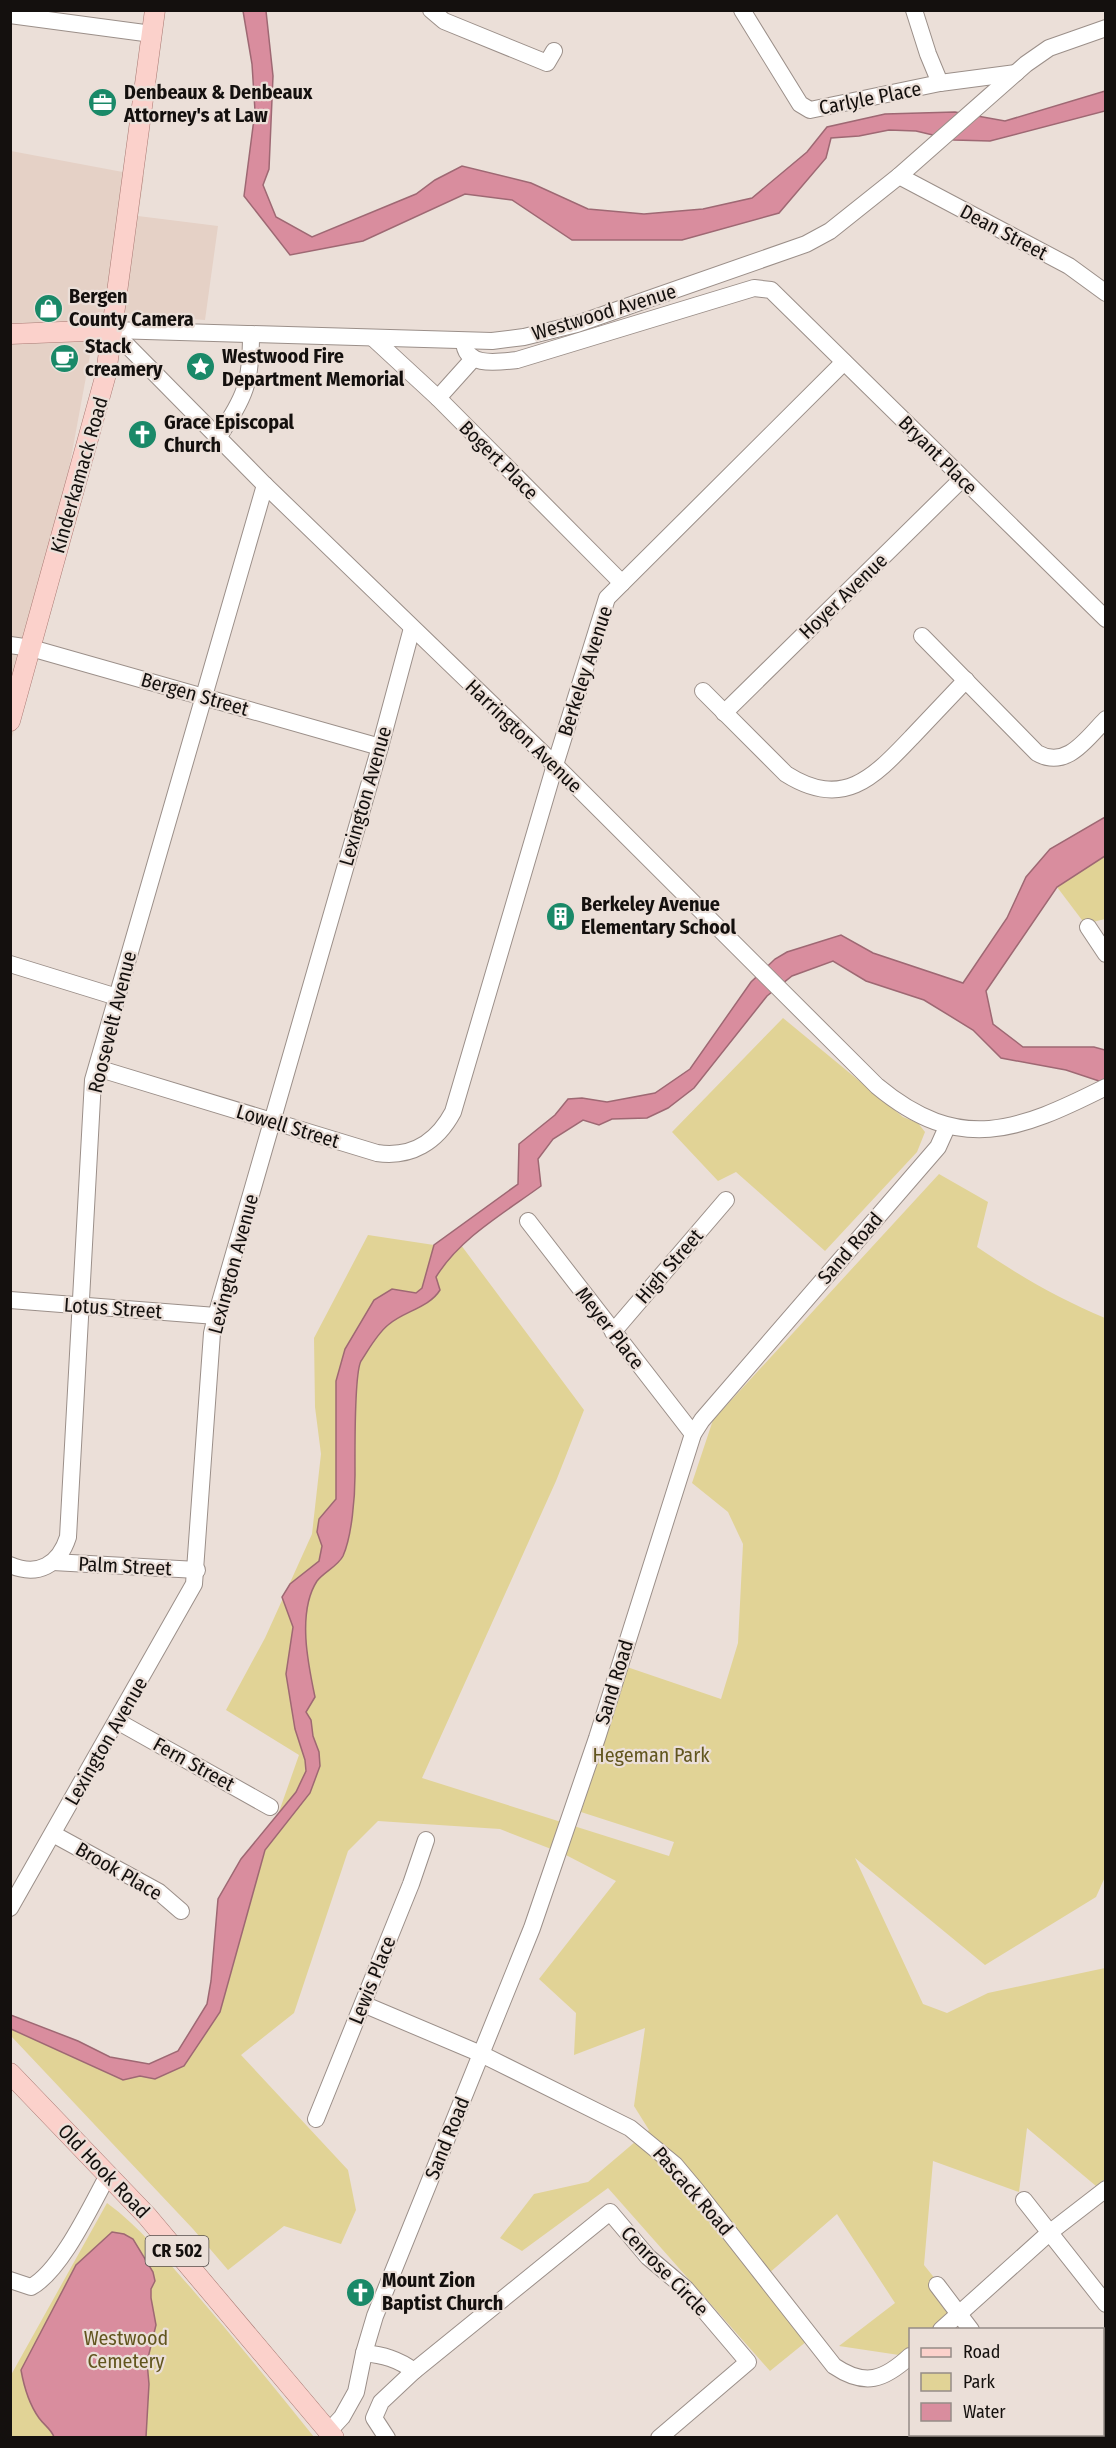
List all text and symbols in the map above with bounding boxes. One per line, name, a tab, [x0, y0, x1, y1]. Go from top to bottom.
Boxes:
street label: Carlyle Place	[817, 76, 923, 120]
place label: Denbeaux & Denbeaux Attorney's at Law	[123, 80, 313, 127]
office icon: Denbeaux & Denbeaux Attorney's at Law	[87, 87, 119, 119]
street label: Dean Street	[956, 199, 1052, 265]
street label: Westwood Avenue	[529, 279, 679, 345]
place label: Bergen County Camera	[69, 284, 194, 331]
shop icon: Bergen County Camera	[32, 292, 64, 324]
place label: Stack creamery	[85, 334, 163, 381]
cafe icon: Stack creamery	[48, 342, 80, 374]
place label: Westwood Fire Department Memorial	[222, 344, 405, 391]
place icon: Westwood Fire Department Memorial	[185, 351, 217, 383]
street label: Kinderkamack Road	[45, 394, 113, 556]
place label: Grace Episcopal Church	[164, 410, 295, 457]
street label: Bryant Place	[894, 411, 982, 499]
street label: Bogert Place	[454, 415, 544, 505]
church icon: Grace Episcopal Church	[127, 418, 159, 450]
street label: Hoyer Avenue	[794, 548, 892, 644]
street label: Berkeley Avenue	[553, 603, 617, 739]
street label: Bergen Street	[138, 667, 252, 721]
street label: Harrington Avenue	[461, 674, 587, 798]
street label: Lexington Avenue	[334, 723, 396, 869]
place label: Berkeley Avenue Elementary School	[581, 892, 736, 939]
building icon: Berkeley Avenue Elementary School	[544, 900, 576, 932]
street label: Roosevelt Avenue	[83, 949, 141, 1095]
street label: Lowell Street	[234, 1099, 343, 1153]
street label: Lexington Avenue	[203, 1191, 263, 1337]
street label: Sand Road	[812, 1207, 888, 1289]
street label: High Street	[630, 1223, 708, 1308]
street label: Meyer Place	[570, 1282, 650, 1374]
street label: Lotus Street	[63, 1293, 163, 1323]
street label: Palm Street	[78, 1552, 173, 1580]
street label: Sand Road	[590, 1637, 638, 1727]
street label: Lexington Avenue	[60, 1673, 152, 1809]
street label: Fern Street	[149, 1732, 239, 1796]
park label: Hegeman Park	[593, 1743, 710, 1767]
street label: Brook Place	[72, 1837, 166, 1905]
street label: Lewis Place	[343, 1932, 401, 2028]
street label: Sand Road	[420, 2093, 474, 2183]
street label: Old Hook Road	[53, 2119, 155, 2223]
street label: Pascack Road	[648, 2142, 738, 2240]
street label: Cenrose Circle	[616, 2221, 714, 2321]
road number: CR 502	[146, 2236, 208, 2266]
place label: Mount Zion Baptist Church	[382, 2268, 503, 2315]
church icon: Mount Zion Baptist Church	[345, 2276, 377, 2308]
park label: Westwood Cemetery	[84, 2326, 168, 2373]
legend	[909, 2328, 1104, 2436]
text: Road	[963, 2341, 1000, 2363]
text: Park	[963, 2371, 996, 2393]
text: Water	[963, 2401, 1006, 2423]

